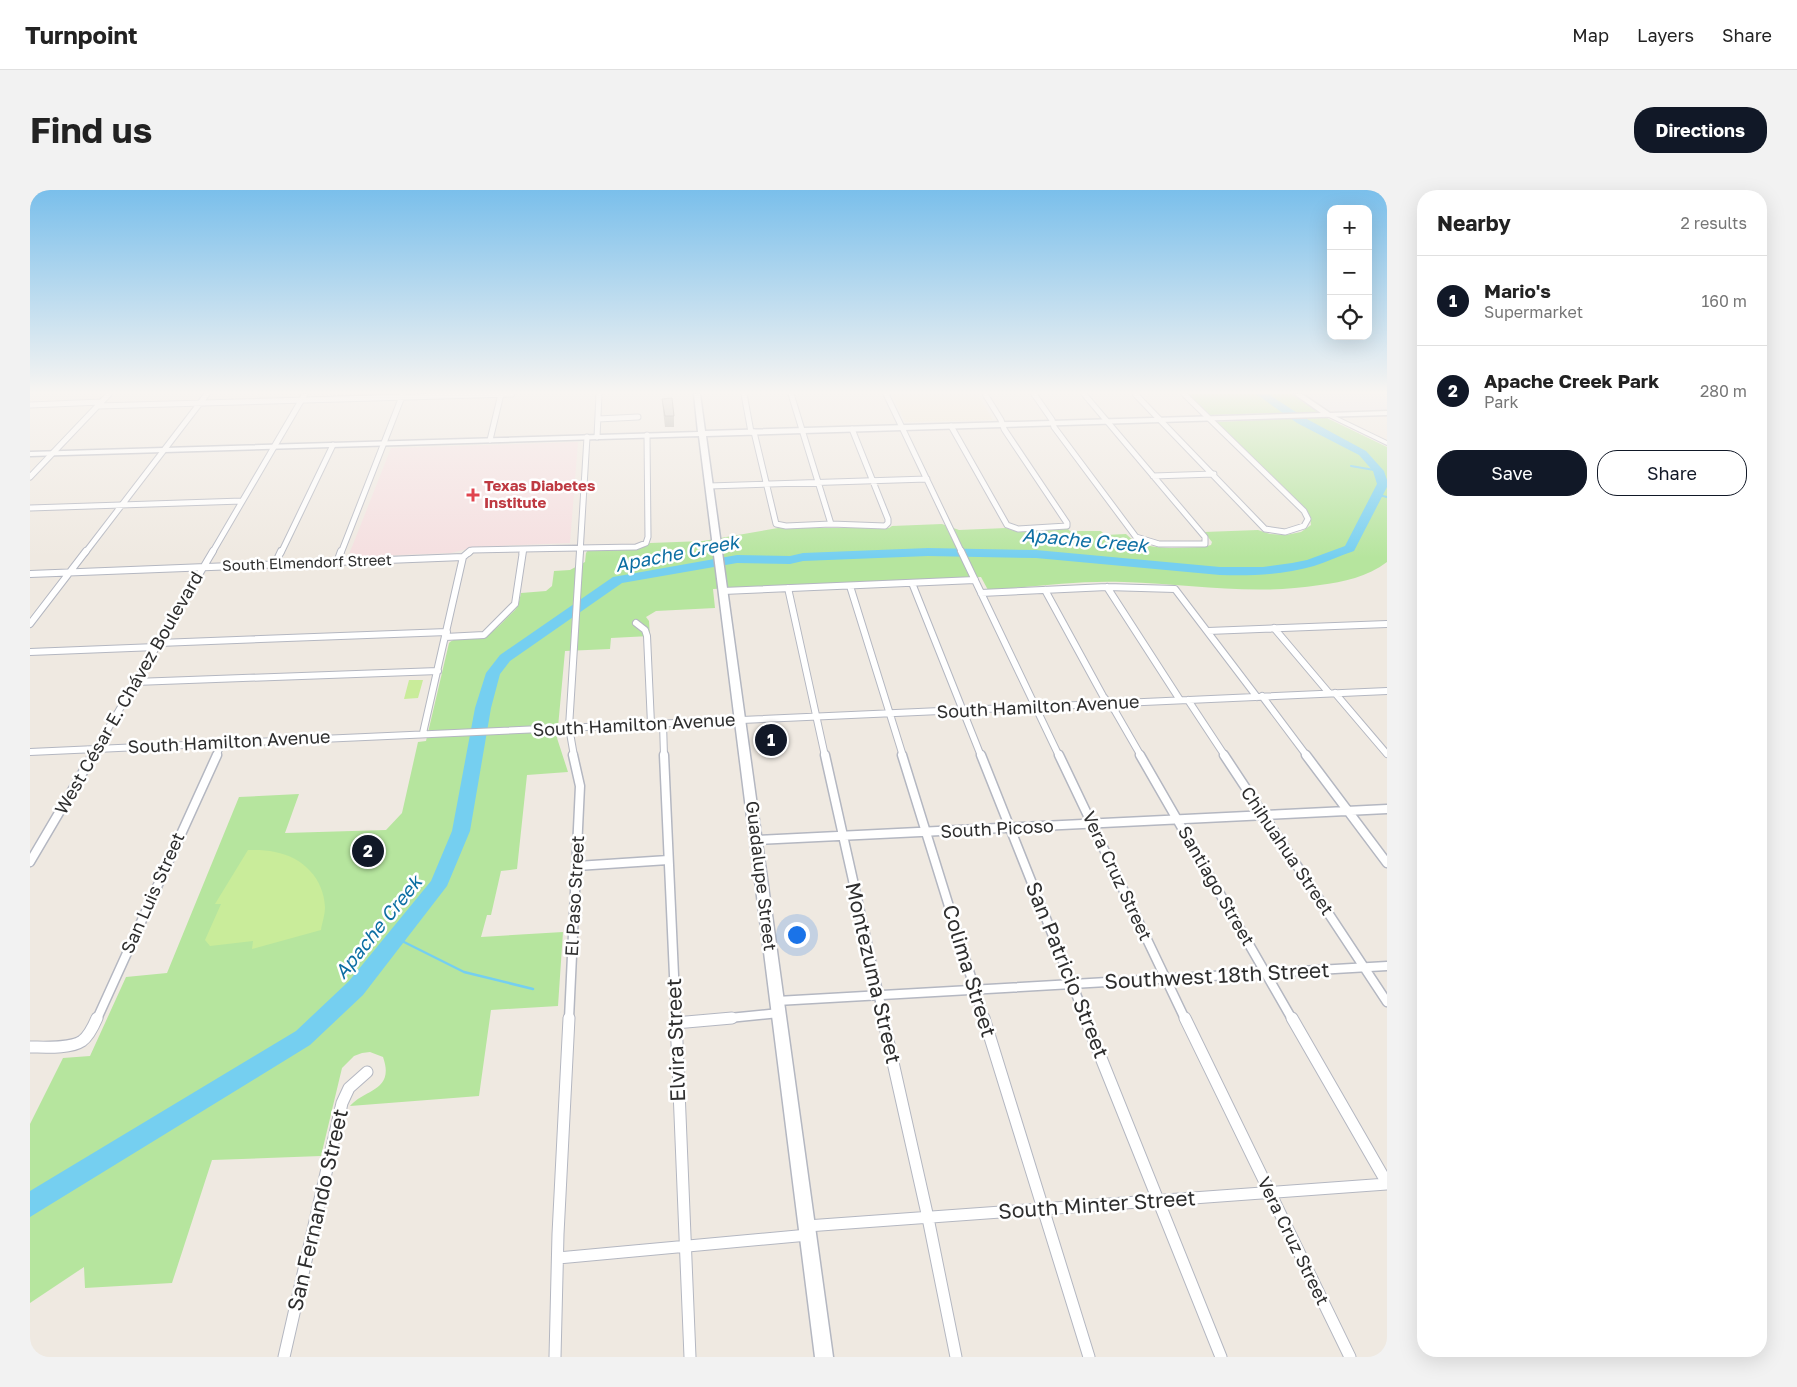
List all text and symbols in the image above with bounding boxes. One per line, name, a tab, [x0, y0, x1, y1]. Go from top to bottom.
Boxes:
text: Turnpoint	[25, 20, 138, 49]
text: Map	[1572, 24, 1609, 46]
text: Layers	[1637, 24, 1694, 46]
text: Share	[1722, 24, 1772, 46]
button: Directions	[1634, 107, 1767, 153]
text: Find us	[30, 109, 152, 151]
map controls	[1327, 205, 1372, 340]
button: +	[1327, 205, 1372, 250]
text: Nearby	[1437, 210, 1511, 236]
text: 2 results	[1681, 213, 1747, 233]
button: −	[1327, 250, 1372, 295]
text: Mario's	[1484, 279, 1551, 302]
text: 1	[1449, 291, 1457, 311]
text: 160 m	[1701, 291, 1747, 311]
button: locate	[1327, 295, 1372, 340]
text: Supermarket	[1484, 302, 1583, 322]
text: Apache Creek Park	[1484, 369, 1659, 392]
text: 2	[1448, 381, 1458, 401]
text: 280 m	[1700, 381, 1747, 401]
text: Park	[1484, 392, 1519, 412]
button: Save	[1437, 450, 1587, 496]
button: Share	[1597, 450, 1747, 496]
place label: Texas Diabetes Institute	[484, 476, 595, 511]
marker: Texas Diabetes Institute	[466, 488, 480, 502]
water label: Apache Creek	[1021, 523, 1151, 557]
water label: Apache Creek	[613, 529, 743, 576]
street label: South Elmendorf Street	[222, 550, 392, 574]
street label: West César E. Chávez Boulevard	[49, 567, 207, 818]
street label: South Hamilton Avenue	[936, 690, 1140, 722]
street label: South Hamilton Avenue	[532, 708, 736, 740]
pin: 1	[755, 721, 787, 759]
street label: South Hamilton Avenue	[127, 725, 331, 757]
street label: Chihuahua Street	[1237, 782, 1339, 919]
street label: Guadalupe Street	[742, 800, 782, 952]
street label: Vera Cruz Street	[1078, 807, 1157, 944]
street label: South Picoso	[940, 814, 1054, 842]
street label: Santiago Street	[1174, 822, 1260, 949]
street label: San Luis Street	[116, 829, 189, 957]
pin: 2	[352, 832, 384, 870]
street label: El Paso Street	[560, 835, 588, 957]
water label: Apache Creek	[329, 869, 428, 983]
street label: San Patricio Street	[1021, 878, 1115, 1062]
street label: Montezuma Street	[840, 880, 907, 1066]
street label: Colima Street	[937, 901, 1002, 1040]
your location	[784, 922, 810, 948]
street label: Southwest 18th Street	[1104, 956, 1330, 994]
street label: Elvira Street	[660, 978, 690, 1102]
street label: San Fernando Street	[281, 1106, 353, 1313]
street label: Vera Cruz Street	[1253, 1173, 1334, 1308]
street label: South Minter Street	[997, 1184, 1197, 1224]

